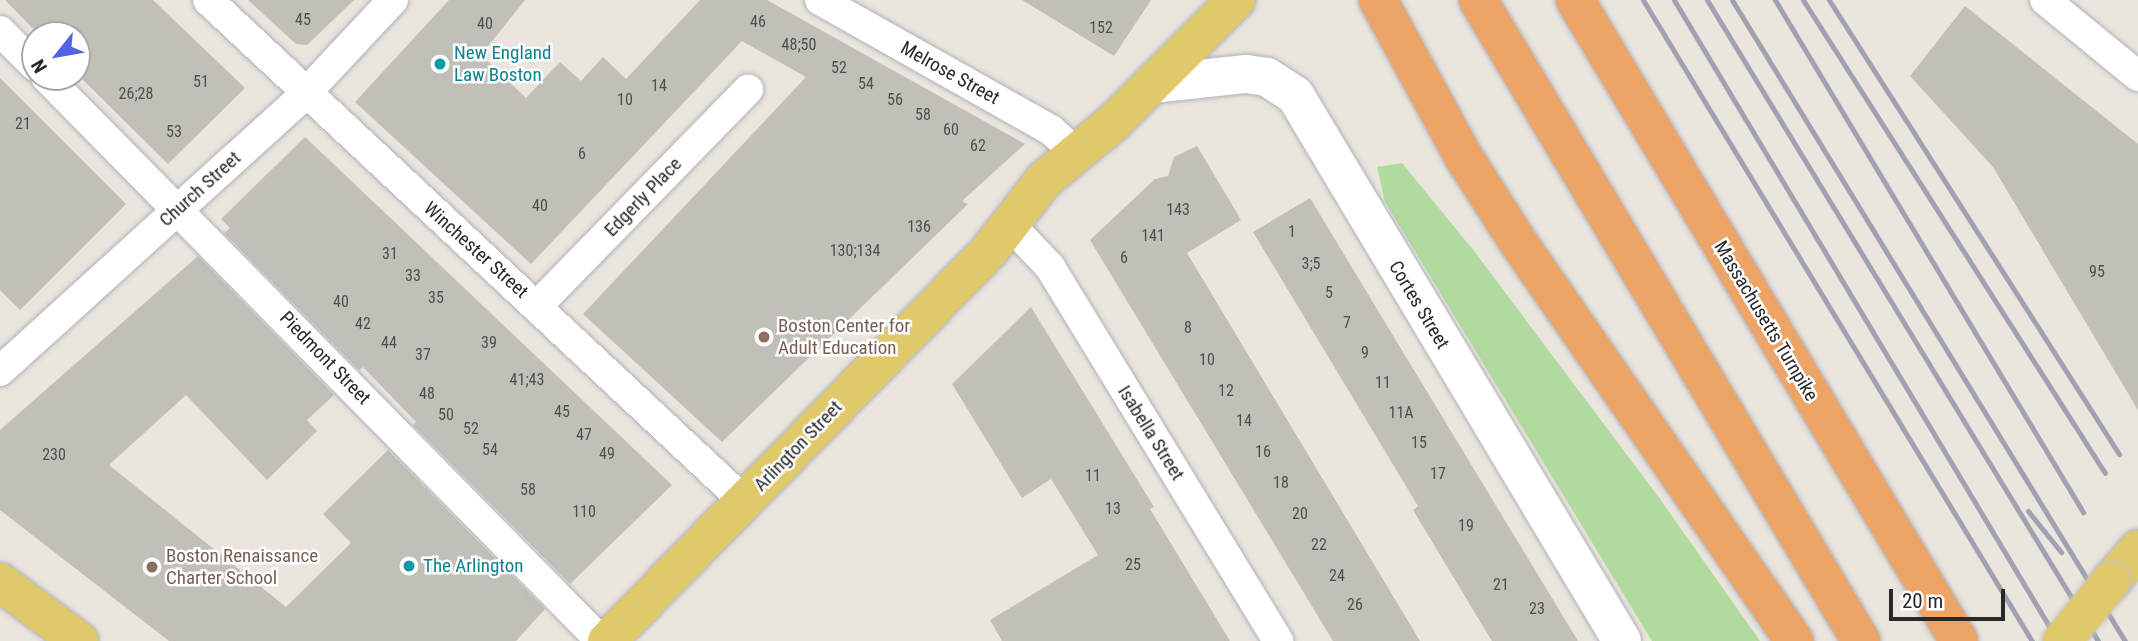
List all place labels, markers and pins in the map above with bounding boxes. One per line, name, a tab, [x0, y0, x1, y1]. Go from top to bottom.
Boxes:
place label: New England Law Boston	[454, 42, 551, 86]
marker: New England Law Boston	[432, 56, 448, 72]
place label: Boston Center for Adult Education	[778, 315, 910, 359]
marker: Boston Center for Adult Education	[756, 329, 772, 345]
place label: Boston Renaissance Charter School	[166, 545, 318, 589]
place label: The Arlington	[423, 555, 524, 577]
marker: The Arlington	[401, 558, 417, 574]
marker: Boston Renaissance Charter School	[144, 559, 160, 575]

